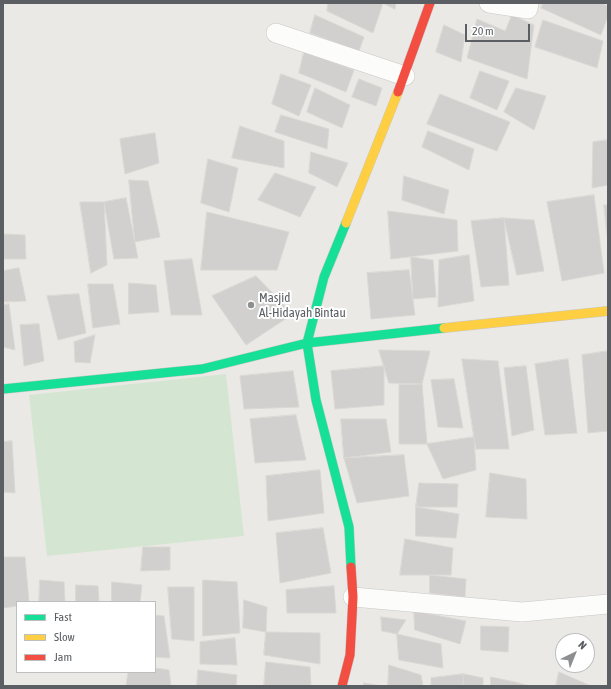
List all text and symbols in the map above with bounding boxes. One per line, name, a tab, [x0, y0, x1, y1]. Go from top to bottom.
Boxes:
scale bar	[467, 16, 532, 42]
text: 20 m	[472, 24, 494, 38]
place label: Masjid Al-Hidayah Bintau	[259, 290, 346, 321]
marker: Masjid Al-Hidayah Bintau	[246, 300, 256, 310]
legend	[16, 601, 156, 673]
text: Fast	[54, 610, 72, 624]
text: Slow	[54, 630, 75, 644]
north arrow	[555, 633, 595, 673]
text: N	[576, 638, 589, 652]
text: Jam	[54, 650, 72, 664]

